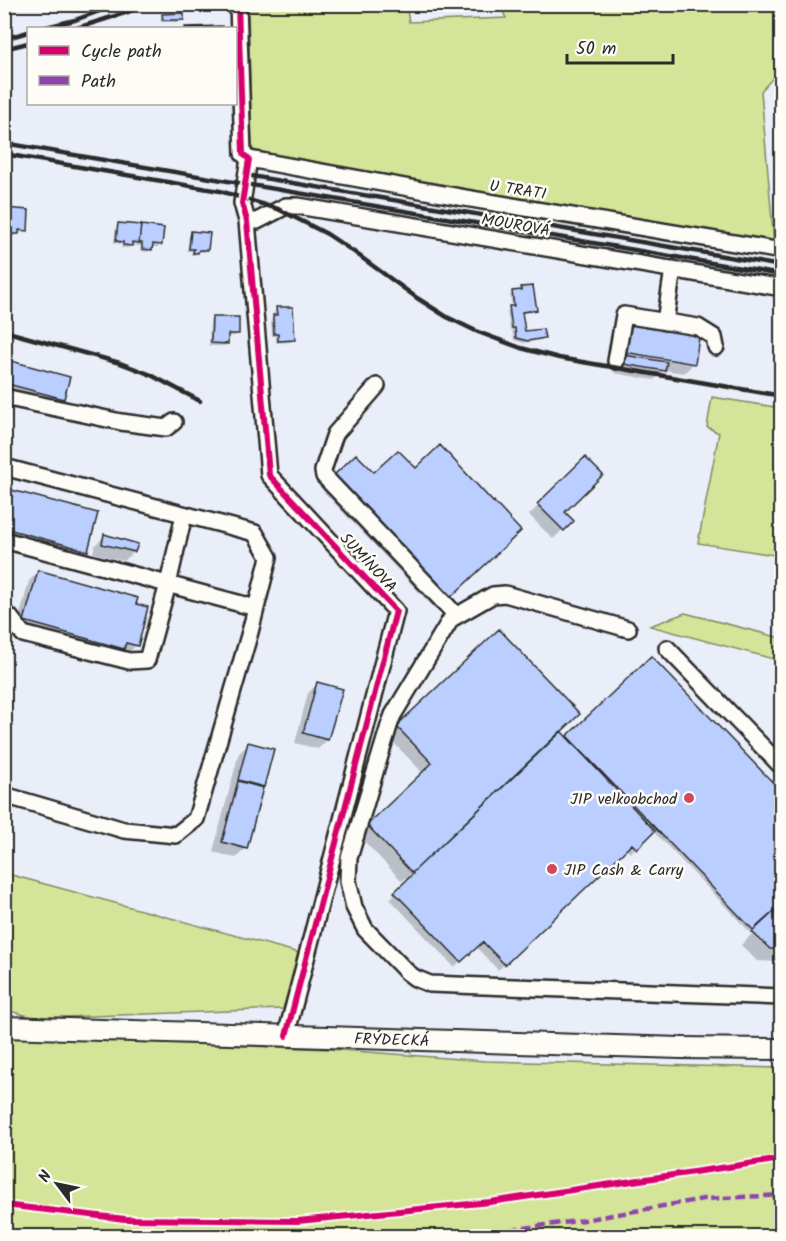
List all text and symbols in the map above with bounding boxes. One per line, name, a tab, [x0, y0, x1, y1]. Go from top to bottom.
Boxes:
legend	[27, 27, 237, 105]
scale bar	[567, 27, 674, 65]
text: 50 m	[576, 35, 616, 64]
text: Cycle path	[81, 38, 162, 67]
text: Path	[81, 68, 116, 97]
street label: U TRATI	[488, 174, 548, 207]
street label: MOUROVÁ	[479, 207, 552, 244]
street label: SUMÍNOVA	[333, 527, 403, 599]
place label: JIP velkoobchod	[570, 787, 678, 812]
marker: JIP velkoobchod	[682, 791, 696, 805]
place label: JIP Cash & Carry	[564, 858, 684, 883]
marker: JIP Cash & Carry	[545, 862, 559, 876]
street label: FRÝDECKÁ	[354, 1027, 430, 1054]
north arrow	[27, 1154, 87, 1214]
text: N	[32, 1166, 59, 1188]

